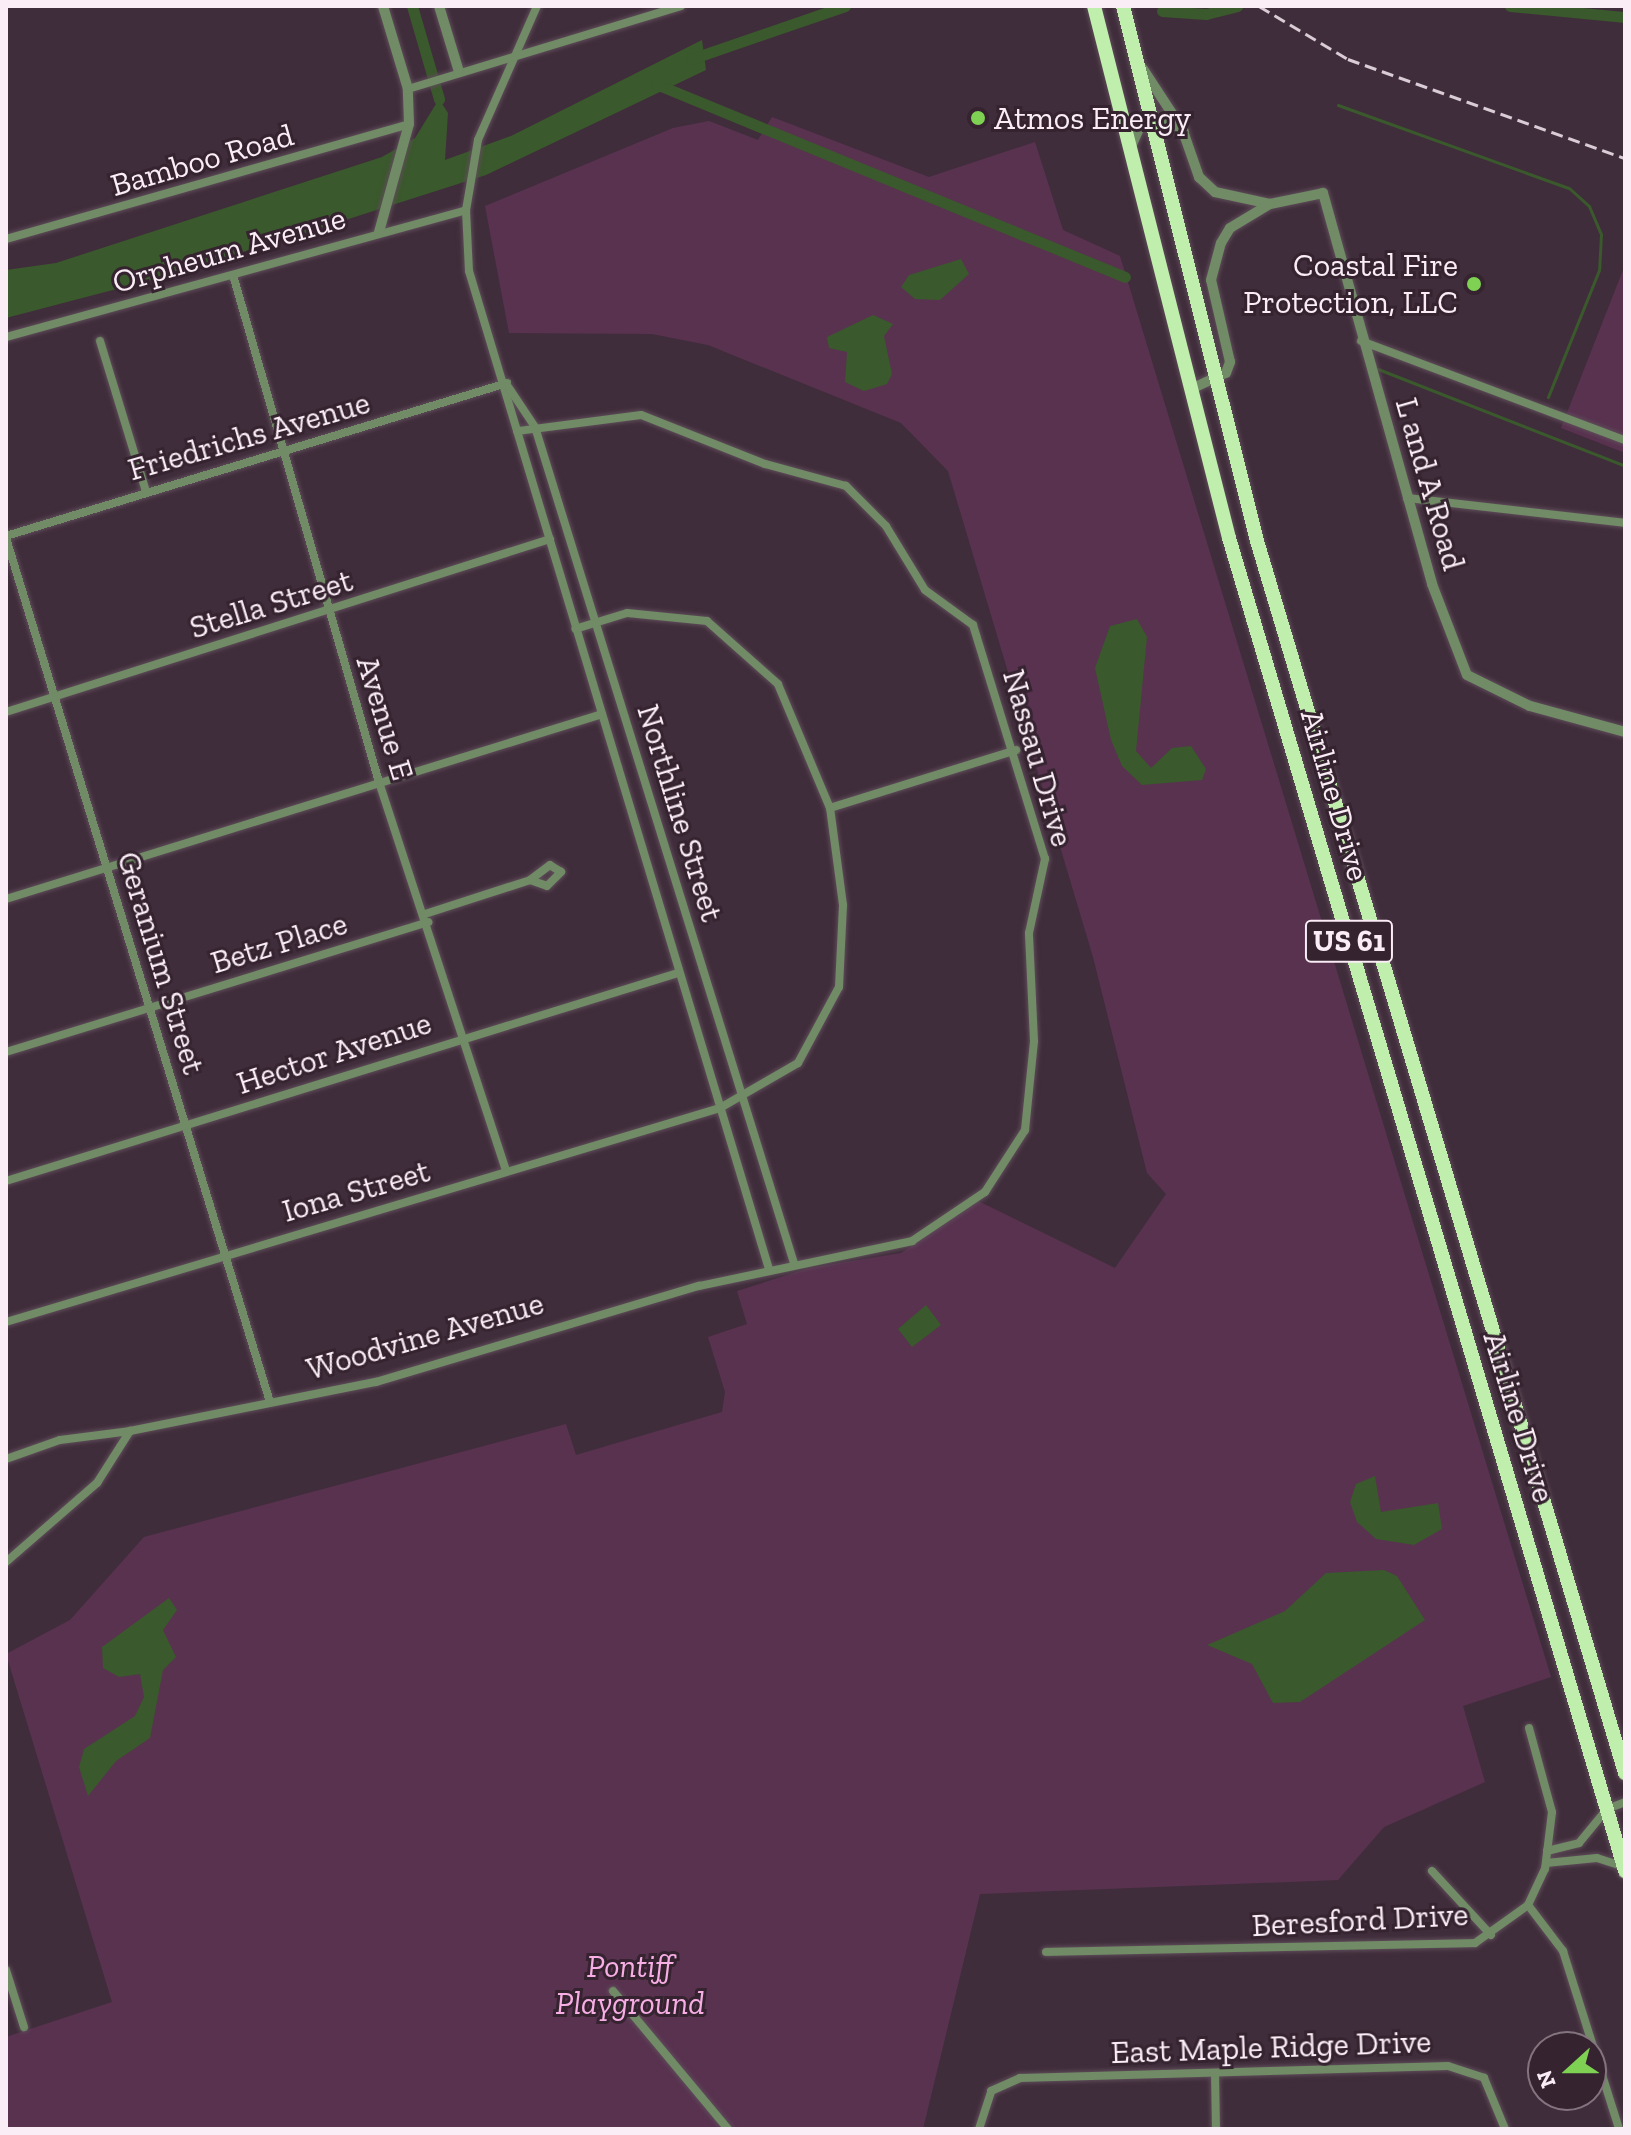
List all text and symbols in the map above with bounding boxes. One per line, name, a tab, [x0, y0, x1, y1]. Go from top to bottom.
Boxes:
place label: Atmos Energy	[994, 99, 1191, 137]
marker: Atmos Energy	[969, 109, 987, 127]
street label: Bamboo Road	[106, 116, 298, 204]
street label: Orpheum Avenue	[108, 198, 350, 302]
place label: Coastal Fire Protection, LLC	[1243, 247, 1458, 322]
marker: Coastal Fire Protection, LLC	[1465, 275, 1483, 293]
street label: Friedrichs Avenue	[123, 383, 375, 489]
street label: L and A Road	[1387, 392, 1473, 576]
street label: Stella Street	[185, 561, 357, 647]
street label: Avenue E	[348, 651, 422, 785]
street label: Nassau Drive	[994, 665, 1082, 851]
street label: Northline Street	[629, 700, 731, 926]
street label: Airline Drive	[1292, 705, 1378, 885]
street label: Geranium Street	[109, 847, 213, 1079]
street label: Betz Place	[206, 904, 352, 982]
road number: US 61	[1303, 915, 1395, 967]
street label: Hector Avenue	[231, 1003, 437, 1103]
street label: Iona Street	[278, 1152, 434, 1230]
street label: Woodvine Avenue	[302, 1284, 548, 1388]
street label: Airline Drive	[1475, 1327, 1563, 1507]
street label: Beresford Drive	[1251, 1895, 1469, 1945]
park label: Pontiff Playground	[555, 1948, 705, 2023]
street label: East Maple Ridge Drive	[1110, 2022, 1432, 2072]
north arrow	[1527, 2031, 1607, 2111]
text: N	[1530, 2066, 1562, 2092]

